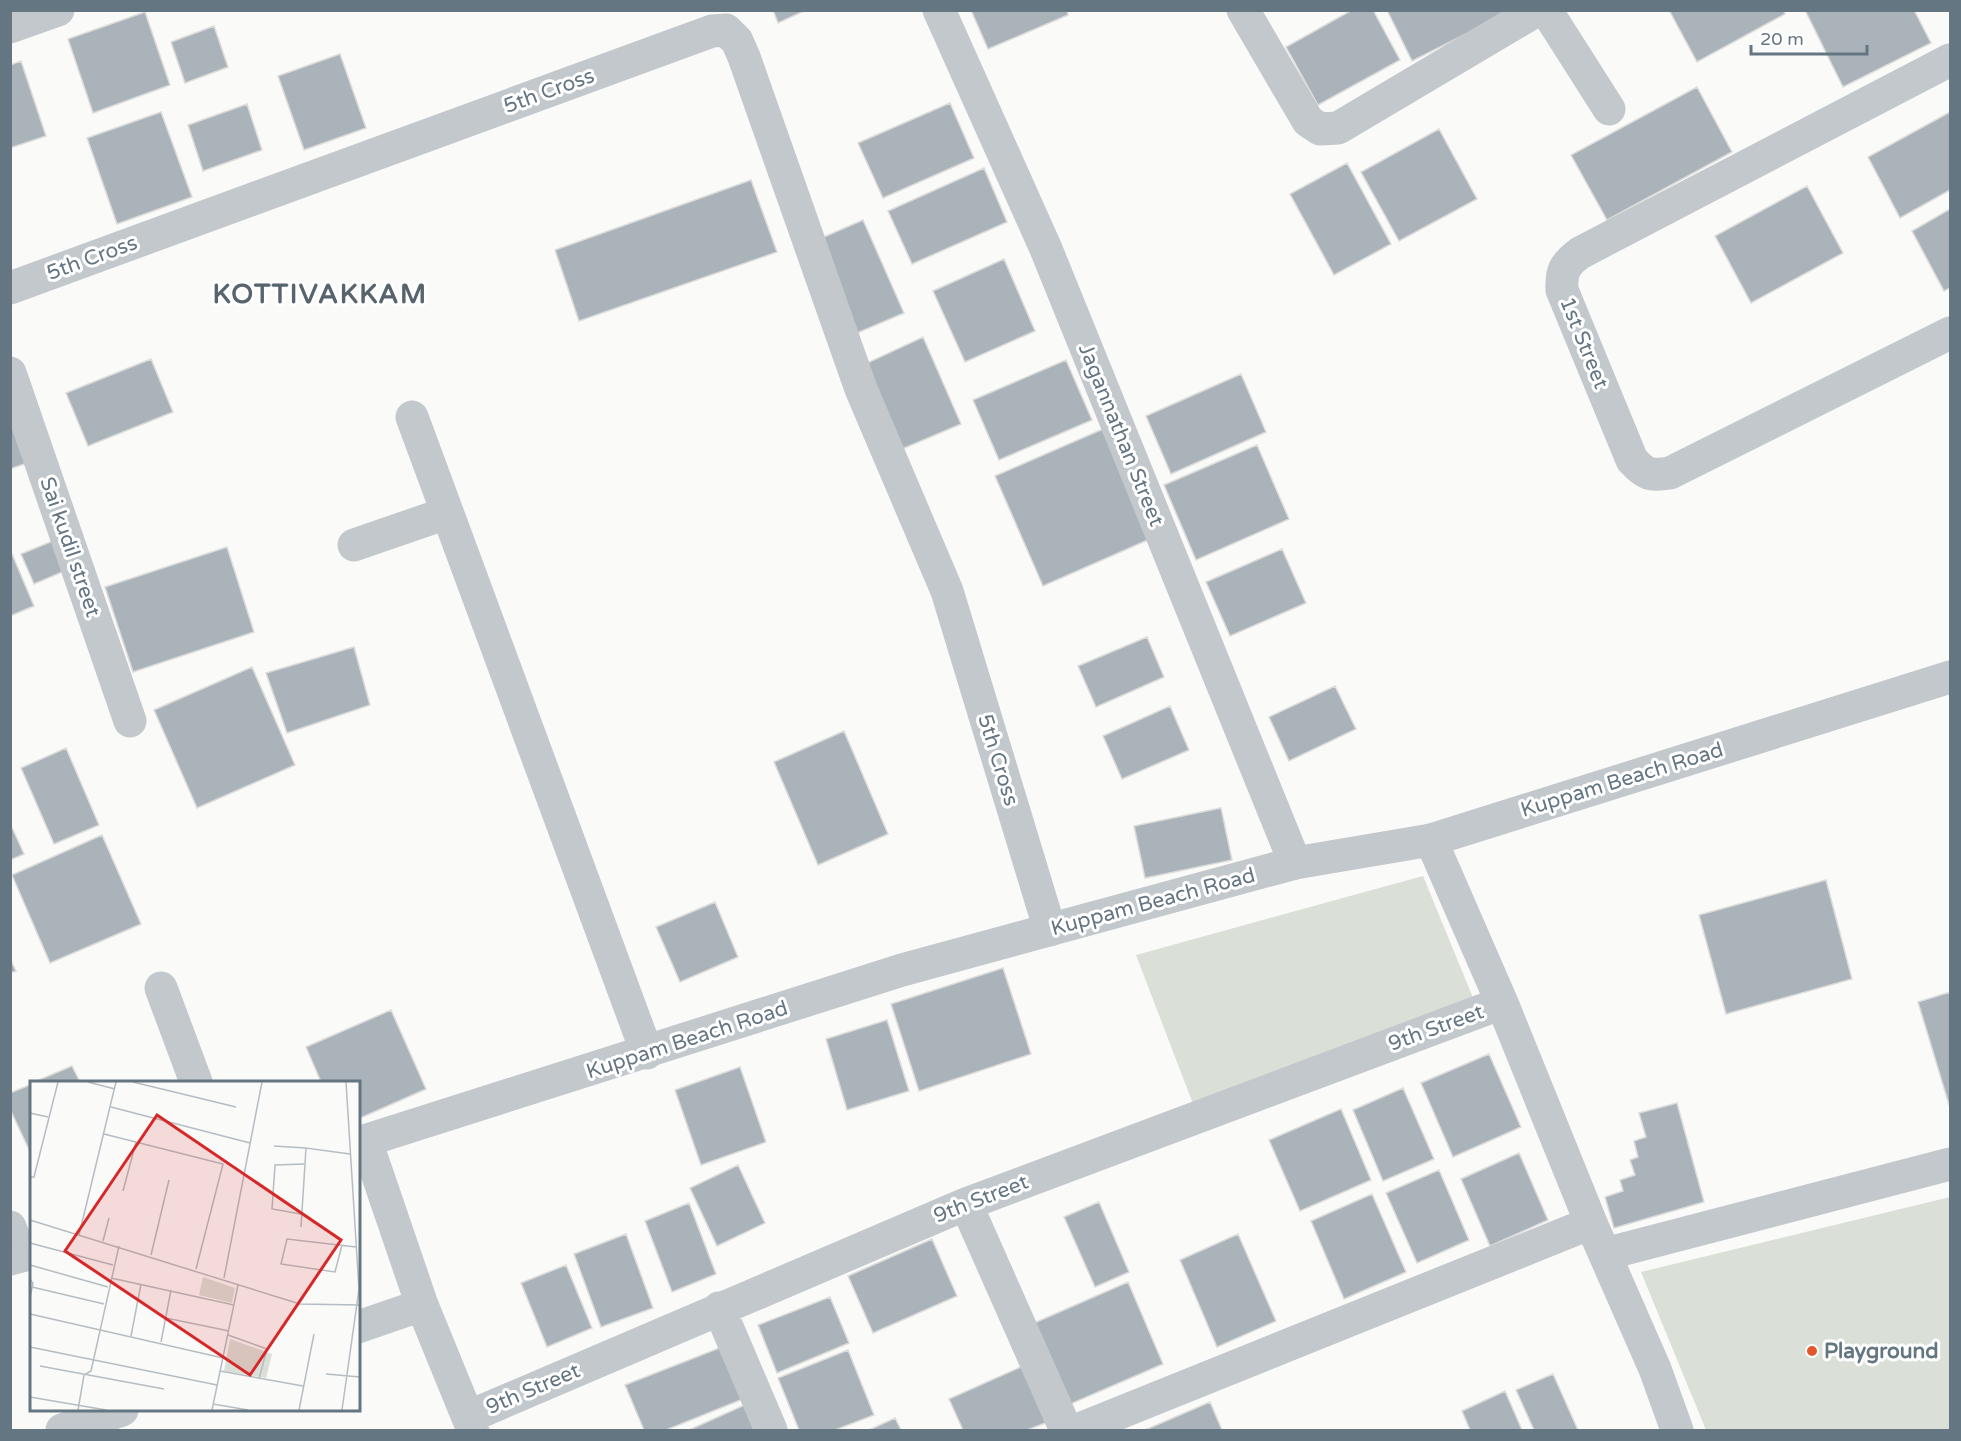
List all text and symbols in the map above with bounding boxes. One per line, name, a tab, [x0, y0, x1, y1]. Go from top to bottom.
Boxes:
scale bar	[1751, 18, 1866, 56]
text: 20 m	[1760, 28, 1804, 50]
street label: 5th Cross	[500, 63, 598, 119]
street label: 5th Cross	[43, 230, 141, 286]
district label: KOTTIVAKKAM	[212, 278, 428, 311]
street label: 1st Street	[1554, 293, 1614, 393]
street label: Jagannathan Street	[1073, 340, 1169, 530]
street label: Sai kudil street	[34, 474, 106, 620]
street label: 5th Cross	[972, 711, 1024, 809]
street label: Kuppam Beach Road	[1518, 737, 1726, 823]
street label: Kuppam Beach Road	[1048, 863, 1258, 941]
street label: Kuppam Beach Road	[583, 996, 791, 1084]
street label: 9th Street	[1385, 999, 1487, 1057]
inset map	[30, 1081, 360, 1411]
street label: 9th Street	[930, 1170, 1032, 1228]
place label: Playground	[1824, 1339, 1939, 1364]
marker: Playground	[1805, 1344, 1819, 1358]
street label: 9th Street	[482, 1358, 584, 1420]

